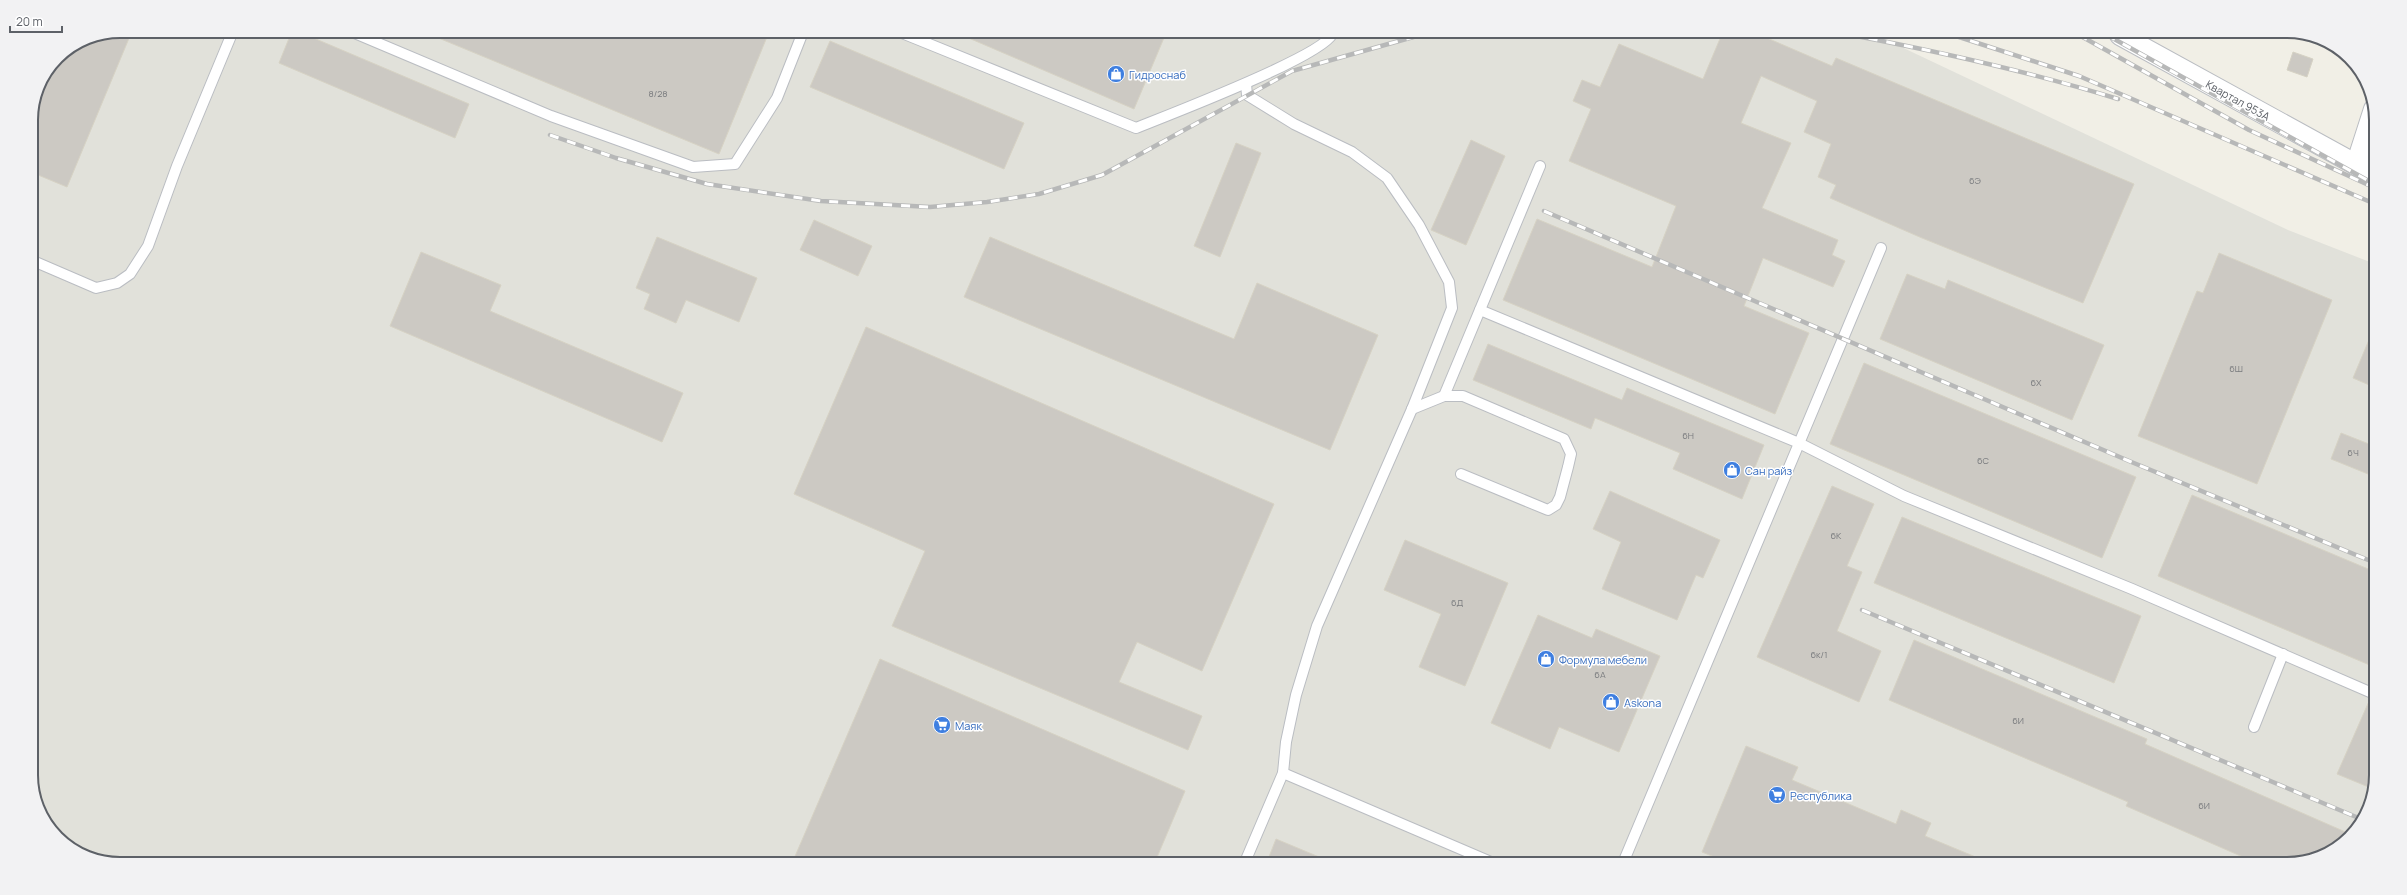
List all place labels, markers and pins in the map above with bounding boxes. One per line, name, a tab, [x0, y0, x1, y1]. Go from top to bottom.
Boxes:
shop icon: Гидроснаб	[1106, 64, 1126, 84]
place label: Гидроснаб	[1129, 67, 1186, 82]
shop icon: Сан райз	[1722, 460, 1742, 480]
place label: Сан райз	[1745, 463, 1793, 478]
shop icon: Формула мебели	[1536, 649, 1556, 669]
place label: Формула мебели	[1559, 652, 1647, 667]
shop icon: Askona	[1601, 692, 1621, 712]
place label: Askona	[1624, 695, 1661, 710]
supermarket icon: Маяк	[932, 715, 952, 735]
place label: Маяк	[955, 718, 982, 733]
supermarket icon: Республика	[1767, 785, 1787, 805]
place label: Республика	[1790, 788, 1852, 803]

